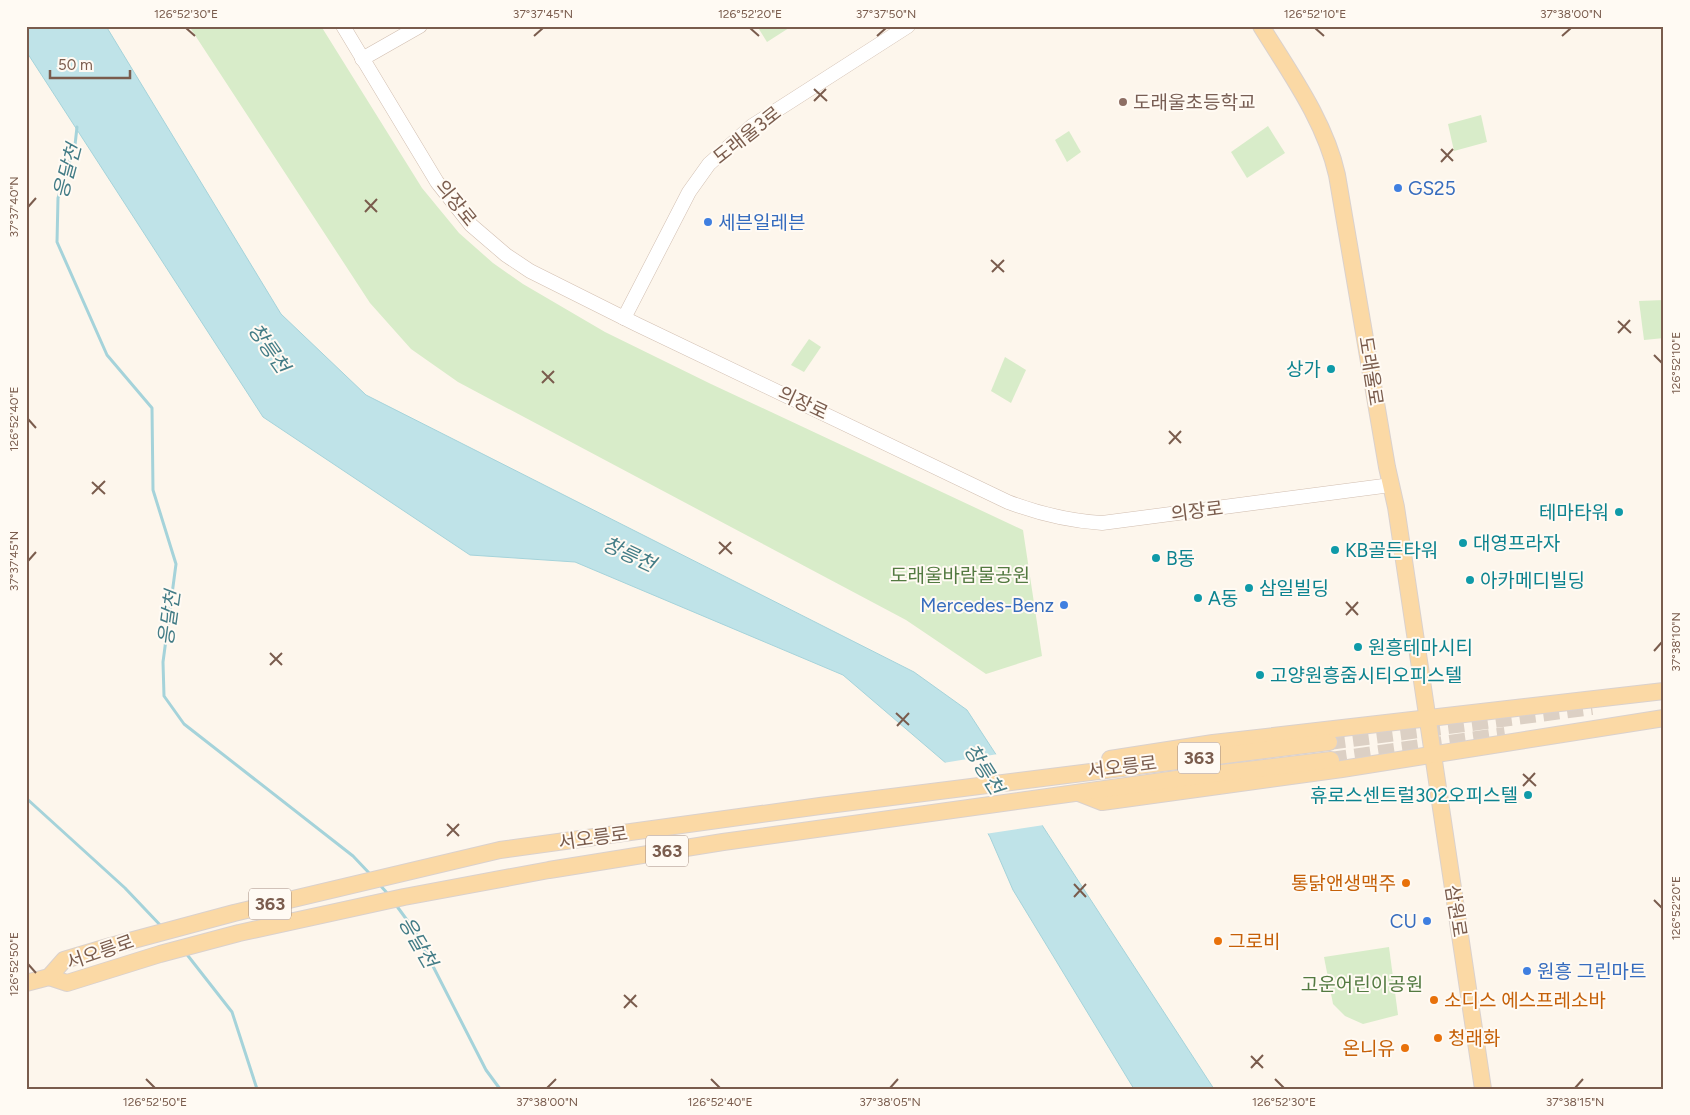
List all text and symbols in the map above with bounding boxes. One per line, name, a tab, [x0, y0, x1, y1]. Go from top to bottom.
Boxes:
text: 126°52'30"E	[154, 7, 218, 21]
text: 37°37'45"N	[513, 7, 573, 21]
text: 126°52'20"E	[718, 7, 782, 21]
text: 37°37'50"N	[856, 7, 916, 21]
text: 126°52'10"E	[1284, 7, 1346, 21]
text: 37°38'00"N	[1540, 7, 1602, 21]
scale bar	[50, 48, 130, 80]
text: 50 m	[58, 56, 93, 74]
place label: 도래울초등학교	[1133, 91, 1255, 114]
marker: 도래울초등학교	[1117, 96, 1129, 108]
street label: 도래울3로	[708, 101, 786, 169]
water label: 응달천	[48, 139, 86, 201]
street label: 의장로	[431, 175, 481, 231]
text: 37°37'40"N	[7, 176, 21, 238]
place label: GS25	[1408, 177, 1456, 200]
marker: GS25	[1392, 182, 1404, 194]
place label: 세븐일레븐	[718, 211, 805, 234]
marker: 세븐일레븐	[702, 216, 714, 228]
water label: 창릉천	[243, 319, 296, 380]
text: 126°52'10"E	[1669, 332, 1683, 394]
street label: 도래울로	[1354, 335, 1388, 407]
place label: 상가	[1286, 358, 1321, 381]
marker: 상가	[1325, 363, 1337, 375]
street label: 의장로	[774, 381, 832, 425]
text: 126°52'40"E	[7, 387, 21, 451]
street label: 의장로	[1170, 496, 1224, 526]
place label: 테마타워	[1539, 501, 1609, 524]
marker: 테마타워	[1613, 506, 1625, 518]
text: 37°37'45"N	[7, 531, 21, 591]
water label: 창릉천	[599, 531, 661, 578]
place label: 대영프라자	[1473, 532, 1560, 555]
marker: 대영프라자	[1457, 537, 1469, 549]
place label: KB골든타워	[1345, 539, 1438, 562]
marker: KB골든타워	[1329, 544, 1341, 556]
place label: B동	[1166, 547, 1195, 570]
marker: B동	[1150, 552, 1162, 564]
park label: 도래울바람물공원	[890, 564, 1030, 587]
place label: 아카메디빌딩	[1480, 569, 1585, 592]
marker: 아카메디빌딩	[1464, 574, 1476, 586]
place label: 삼일빌딩	[1259, 577, 1329, 600]
marker: 삼일빌딩	[1243, 582, 1255, 594]
water label: 응달천	[153, 586, 185, 647]
place label: A동	[1208, 587, 1238, 610]
marker: A동	[1192, 592, 1204, 604]
place label: Mercedes-Benz	[920, 594, 1054, 617]
marker: Mercedes-Benz	[1058, 599, 1070, 611]
text: 37°38'10"N	[1669, 612, 1683, 672]
place label: 원흥테마시티	[1368, 636, 1473, 659]
marker: 원흥테마시티	[1352, 641, 1364, 653]
place label: 고양원흥줌시티오피스텔	[1270, 664, 1462, 687]
marker: 고양원흥줌시티오피스텔	[1254, 669, 1266, 681]
water label: 창릉천	[959, 739, 1010, 801]
road number: 363	[1178, 742, 1220, 774]
street label: 서오릉로	[1086, 751, 1158, 783]
place label: 휴로스센트럴302오피스텔	[1310, 784, 1518, 807]
marker: 휴로스센트럴302오피스텔	[1522, 789, 1534, 801]
street label: 서오릉로	[557, 822, 629, 854]
road number: 363	[646, 836, 688, 866]
place label: 통닭앤생맥주	[1291, 872, 1396, 895]
text: 126°52'20"E	[1669, 876, 1683, 940]
marker: 통닭앤생맥주	[1400, 877, 1412, 889]
street label: 삼원로	[1441, 883, 1471, 939]
road number: 363	[249, 889, 291, 920]
place label: CU	[1390, 910, 1417, 933]
water label: 응달천	[394, 912, 443, 974]
marker: CU	[1421, 915, 1433, 927]
street label: 서오릉로	[63, 930, 137, 974]
place label: 그로비	[1228, 930, 1280, 953]
text: 126°52'50"E	[7, 932, 21, 996]
marker: 그로비	[1212, 935, 1224, 947]
place label: 원흥 그린마트	[1537, 960, 1647, 983]
marker: 원흥 그린마트	[1521, 965, 1533, 977]
park label: 고운어린이공원	[1301, 973, 1423, 996]
place label: 소디스 에스프레소바	[1444, 989, 1606, 1012]
marker: 소디스 에스프레소바	[1428, 994, 1440, 1006]
place label: 청래화	[1448, 1027, 1500, 1050]
marker: 청래화	[1432, 1032, 1444, 1044]
place label: 온니유	[1343, 1037, 1395, 1060]
marker: 온니유	[1399, 1042, 1411, 1054]
text: 126°52'50"E	[123, 1095, 187, 1109]
text: 37°38'00"N	[516, 1095, 578, 1109]
text: 126°52'40"E	[688, 1095, 752, 1109]
text: 37°38'05"N	[859, 1095, 921, 1109]
text: 126°52'30"E	[1252, 1095, 1316, 1109]
text: 37°38'15"N	[1546, 1095, 1604, 1109]

